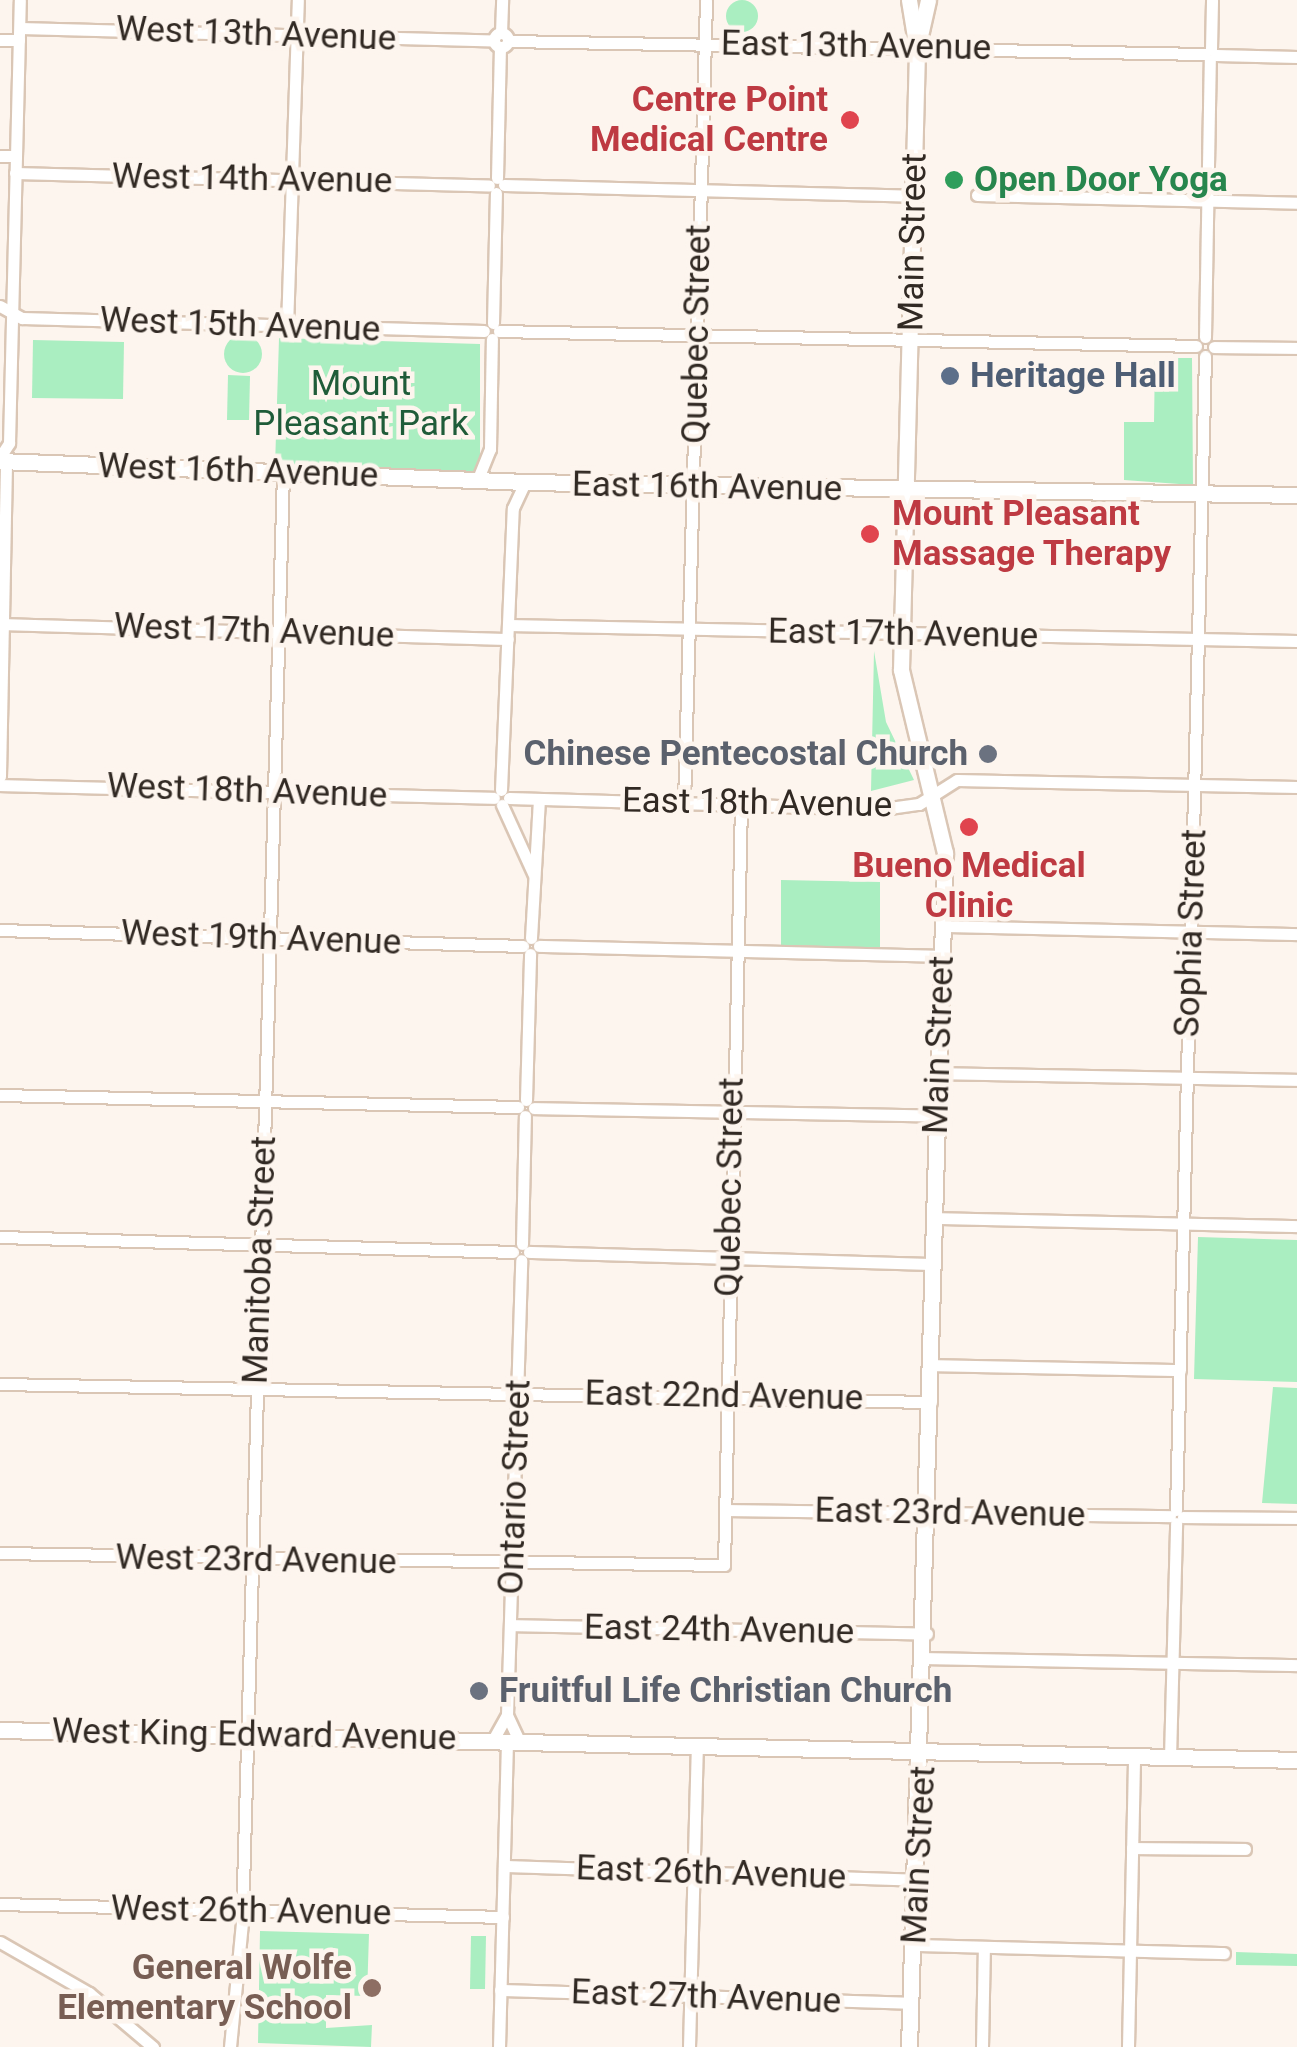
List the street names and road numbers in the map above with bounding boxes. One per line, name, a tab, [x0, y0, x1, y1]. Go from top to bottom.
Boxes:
street label: West 13th Avenue	[115, 8, 397, 60]
street label: East 13th Avenue	[720, 23, 992, 69]
street label: Main Street	[890, 152, 936, 332]
street label: West 14th Avenue	[111, 156, 393, 202]
street label: Quebec Street	[674, 224, 720, 444]
street label: West 15th Avenue	[99, 299, 381, 351]
street label: West 16th Avenue	[97, 445, 379, 497]
street label: East 16th Avenue	[571, 464, 843, 510]
street label: West 17th Avenue	[113, 605, 395, 657]
street label: East 17th Avenue	[767, 611, 1039, 657]
street label: West 18th Avenue	[106, 765, 388, 817]
street label: East 18th Avenue	[621, 780, 893, 826]
street label: Sophia Street	[1166, 828, 1216, 1038]
street label: West 19th Avenue	[120, 912, 402, 964]
street label: Main Street	[915, 955, 963, 1135]
street label: Quebec Street	[707, 1077, 753, 1297]
street label: Manitoba Street	[235, 1135, 285, 1385]
street label: East 22nd Avenue	[584, 1373, 864, 1419]
street label: Ontario Street	[490, 1379, 540, 1595]
street label: East 23rd Avenue	[814, 1490, 1086, 1536]
street label: West 23rd Avenue	[115, 1537, 397, 1583]
street label: East 24th Avenue	[583, 1607, 855, 1653]
street label: West King Edward Avenue	[51, 1710, 457, 1760]
street label: Main Street	[893, 1765, 945, 1945]
street label: East 26th Avenue	[575, 1847, 847, 1899]
street label: West 26th Avenue	[110, 1888, 392, 1934]
street label: East 27th Avenue	[570, 1971, 842, 2023]

